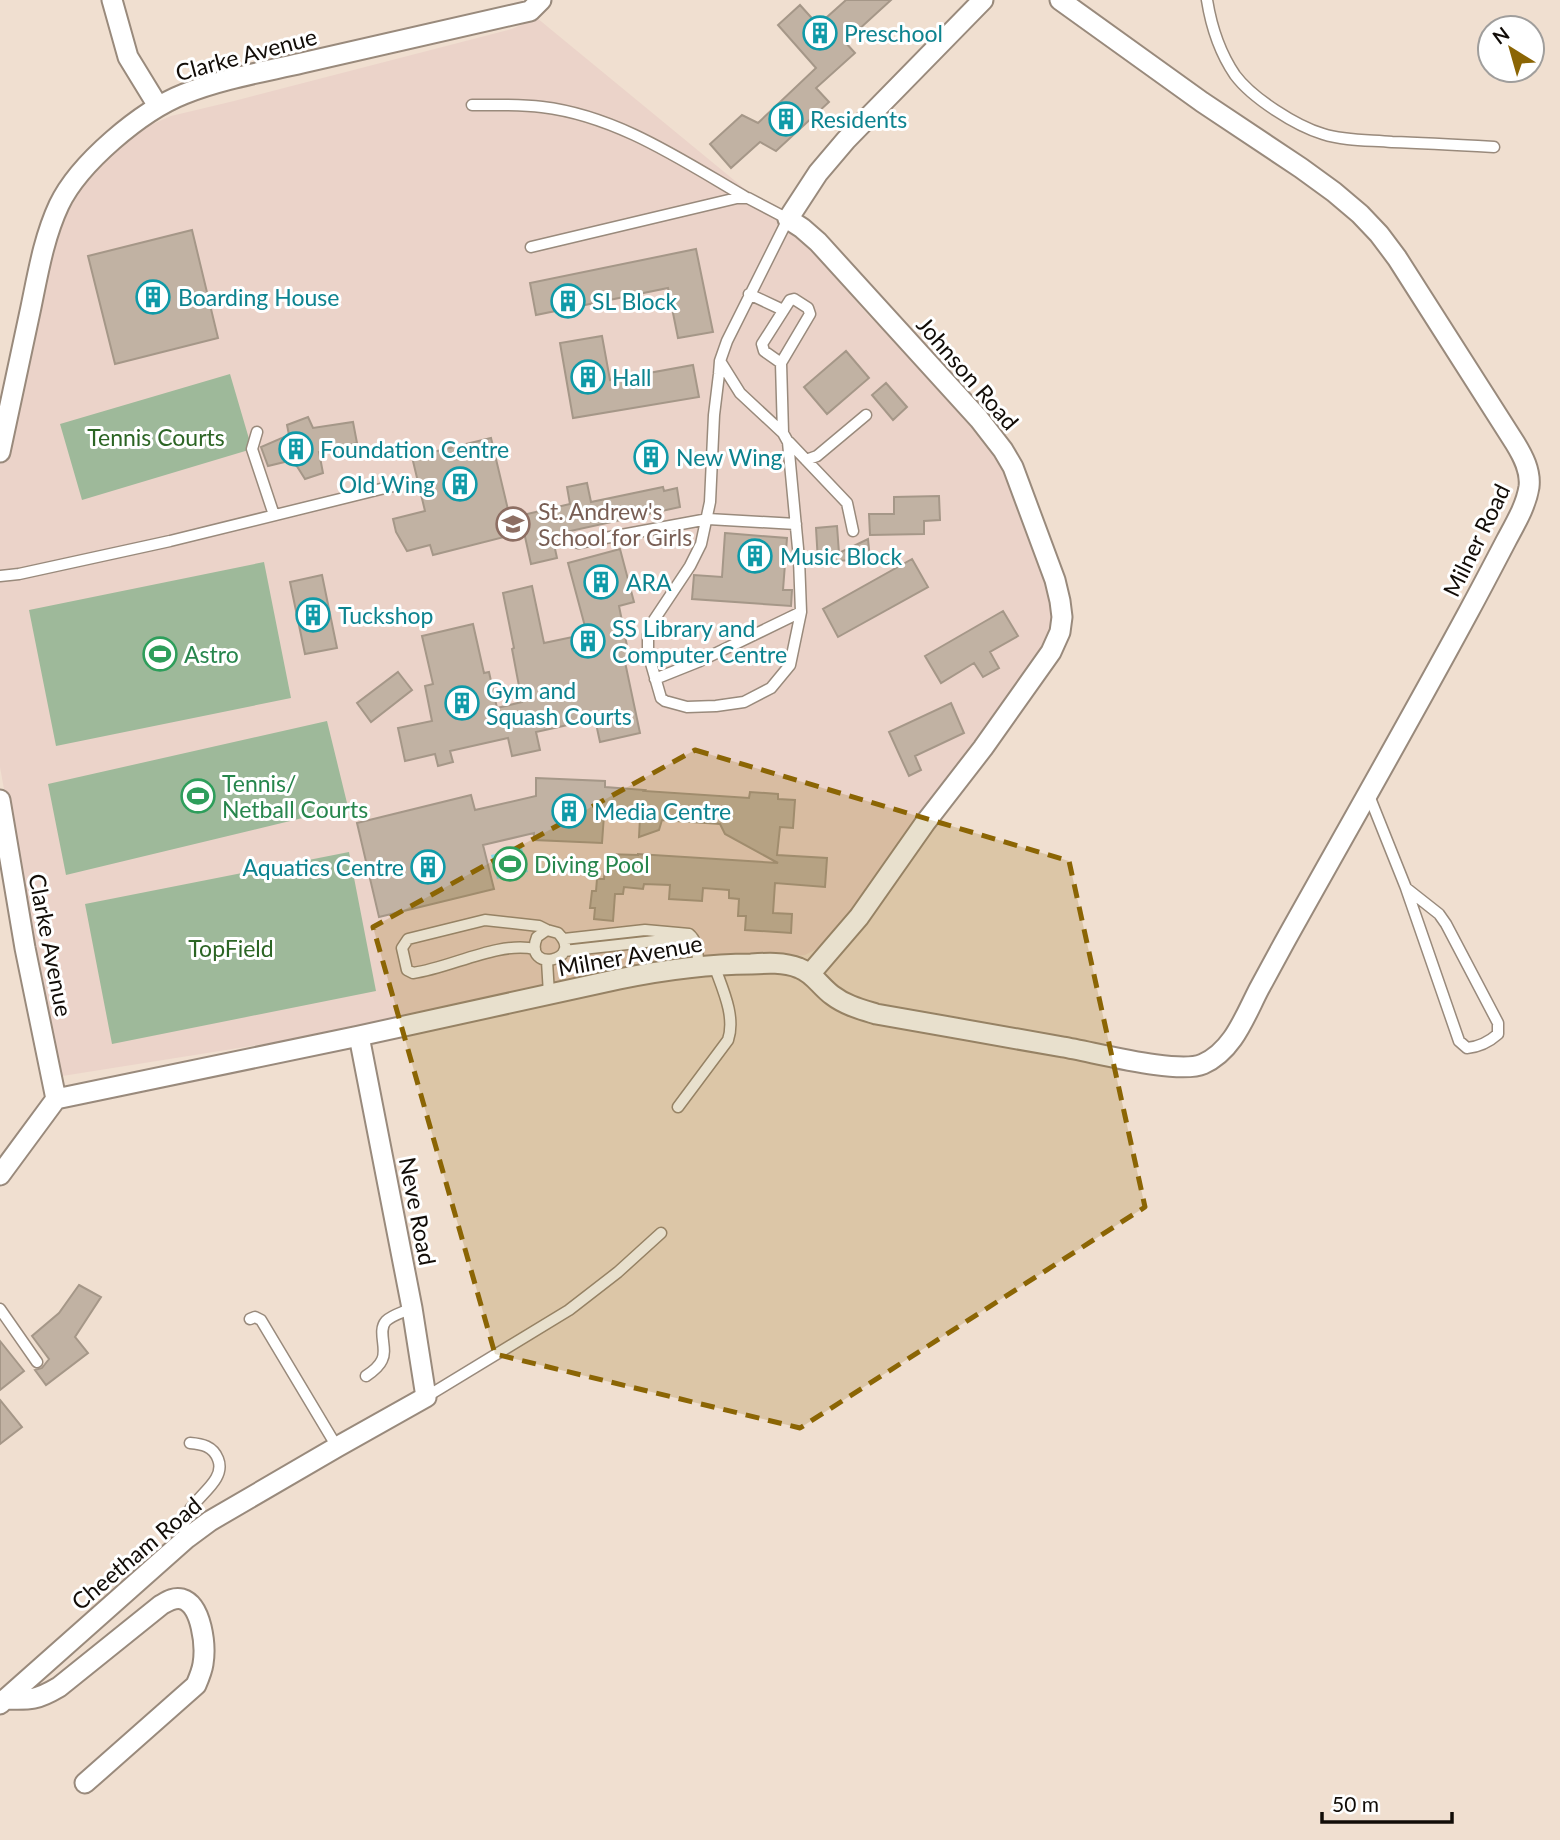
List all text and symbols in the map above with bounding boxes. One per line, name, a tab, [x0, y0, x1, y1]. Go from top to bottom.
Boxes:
building icon: Preschool	[801, 14, 839, 52]
north arrow	[1476, 14, 1546, 84]
place label: Preschool	[844, 19, 943, 47]
text: N	[1488, 21, 1513, 49]
street label: Clarke Avenue	[172, 22, 320, 86]
building icon: Residents	[767, 100, 805, 138]
place label: Residents	[810, 105, 907, 133]
building icon: Boarding House	[134, 278, 172, 316]
building icon: SL Block	[549, 282, 587, 320]
place label: Boarding House	[178, 283, 339, 311]
place label: SL Block	[592, 287, 678, 315]
street label: Johnson Road	[911, 311, 1025, 435]
building icon: Hall	[569, 358, 607, 396]
place label: Hall	[612, 363, 652, 391]
park label: Tennis Courts	[87, 423, 225, 451]
building icon: Foundation Centre	[277, 430, 315, 468]
place label: Foundation Centre	[320, 435, 509, 463]
building icon: New Wing	[632, 438, 670, 476]
place label: New Wing	[676, 443, 782, 471]
building icon: Old Wing	[441, 465, 479, 503]
place label: Old Wing	[339, 470, 435, 498]
street label: Milner Road	[1437, 479, 1515, 601]
place label: St. Andrew's School for Girls	[538, 497, 692, 551]
school or university icon: St. Andrew's School for Girls	[494, 505, 532, 543]
building icon: Music Block	[736, 537, 774, 575]
place label: Music Block	[780, 542, 902, 570]
building icon: ARA	[582, 563, 620, 601]
place label: ARA	[626, 568, 672, 596]
building icon: Tuckshop	[294, 596, 332, 634]
place label: Tuckshop	[338, 601, 433, 629]
place label: SS Library and Computer Centre	[612, 614, 787, 668]
building icon: SS Library and Computer Centre	[569, 622, 607, 660]
sports icon: Astro	[141, 635, 179, 673]
place label: Astro	[184, 640, 239, 668]
place label: Gym and Squash Courts	[486, 676, 632, 730]
building icon: Gym and Squash Courts	[443, 684, 481, 722]
place label: Tennis/ Netball Courts	[222, 769, 368, 823]
sports icon: Tennis/ Netball Courts	[179, 777, 217, 815]
building icon: Media Centre	[550, 792, 588, 830]
place label: Media Centre	[594, 797, 731, 825]
sports icon: Diving Pool	[491, 845, 529, 883]
building icon: Aquatics Centre	[409, 848, 447, 886]
place label: Diving Pool	[534, 850, 650, 878]
place label: Aquatics Centre	[242, 853, 404, 881]
street label: Clarke Avenue	[23, 871, 79, 1019]
street label: Milner Avenue	[556, 929, 704, 981]
park label: TopField	[188, 934, 274, 962]
street label: Neve Road	[394, 1154, 442, 1268]
street label: Cheetham Road	[65, 1491, 207, 1615]
scale bar	[1322, 1780, 1452, 1824]
text: 50 m	[1332, 1791, 1379, 1816]

